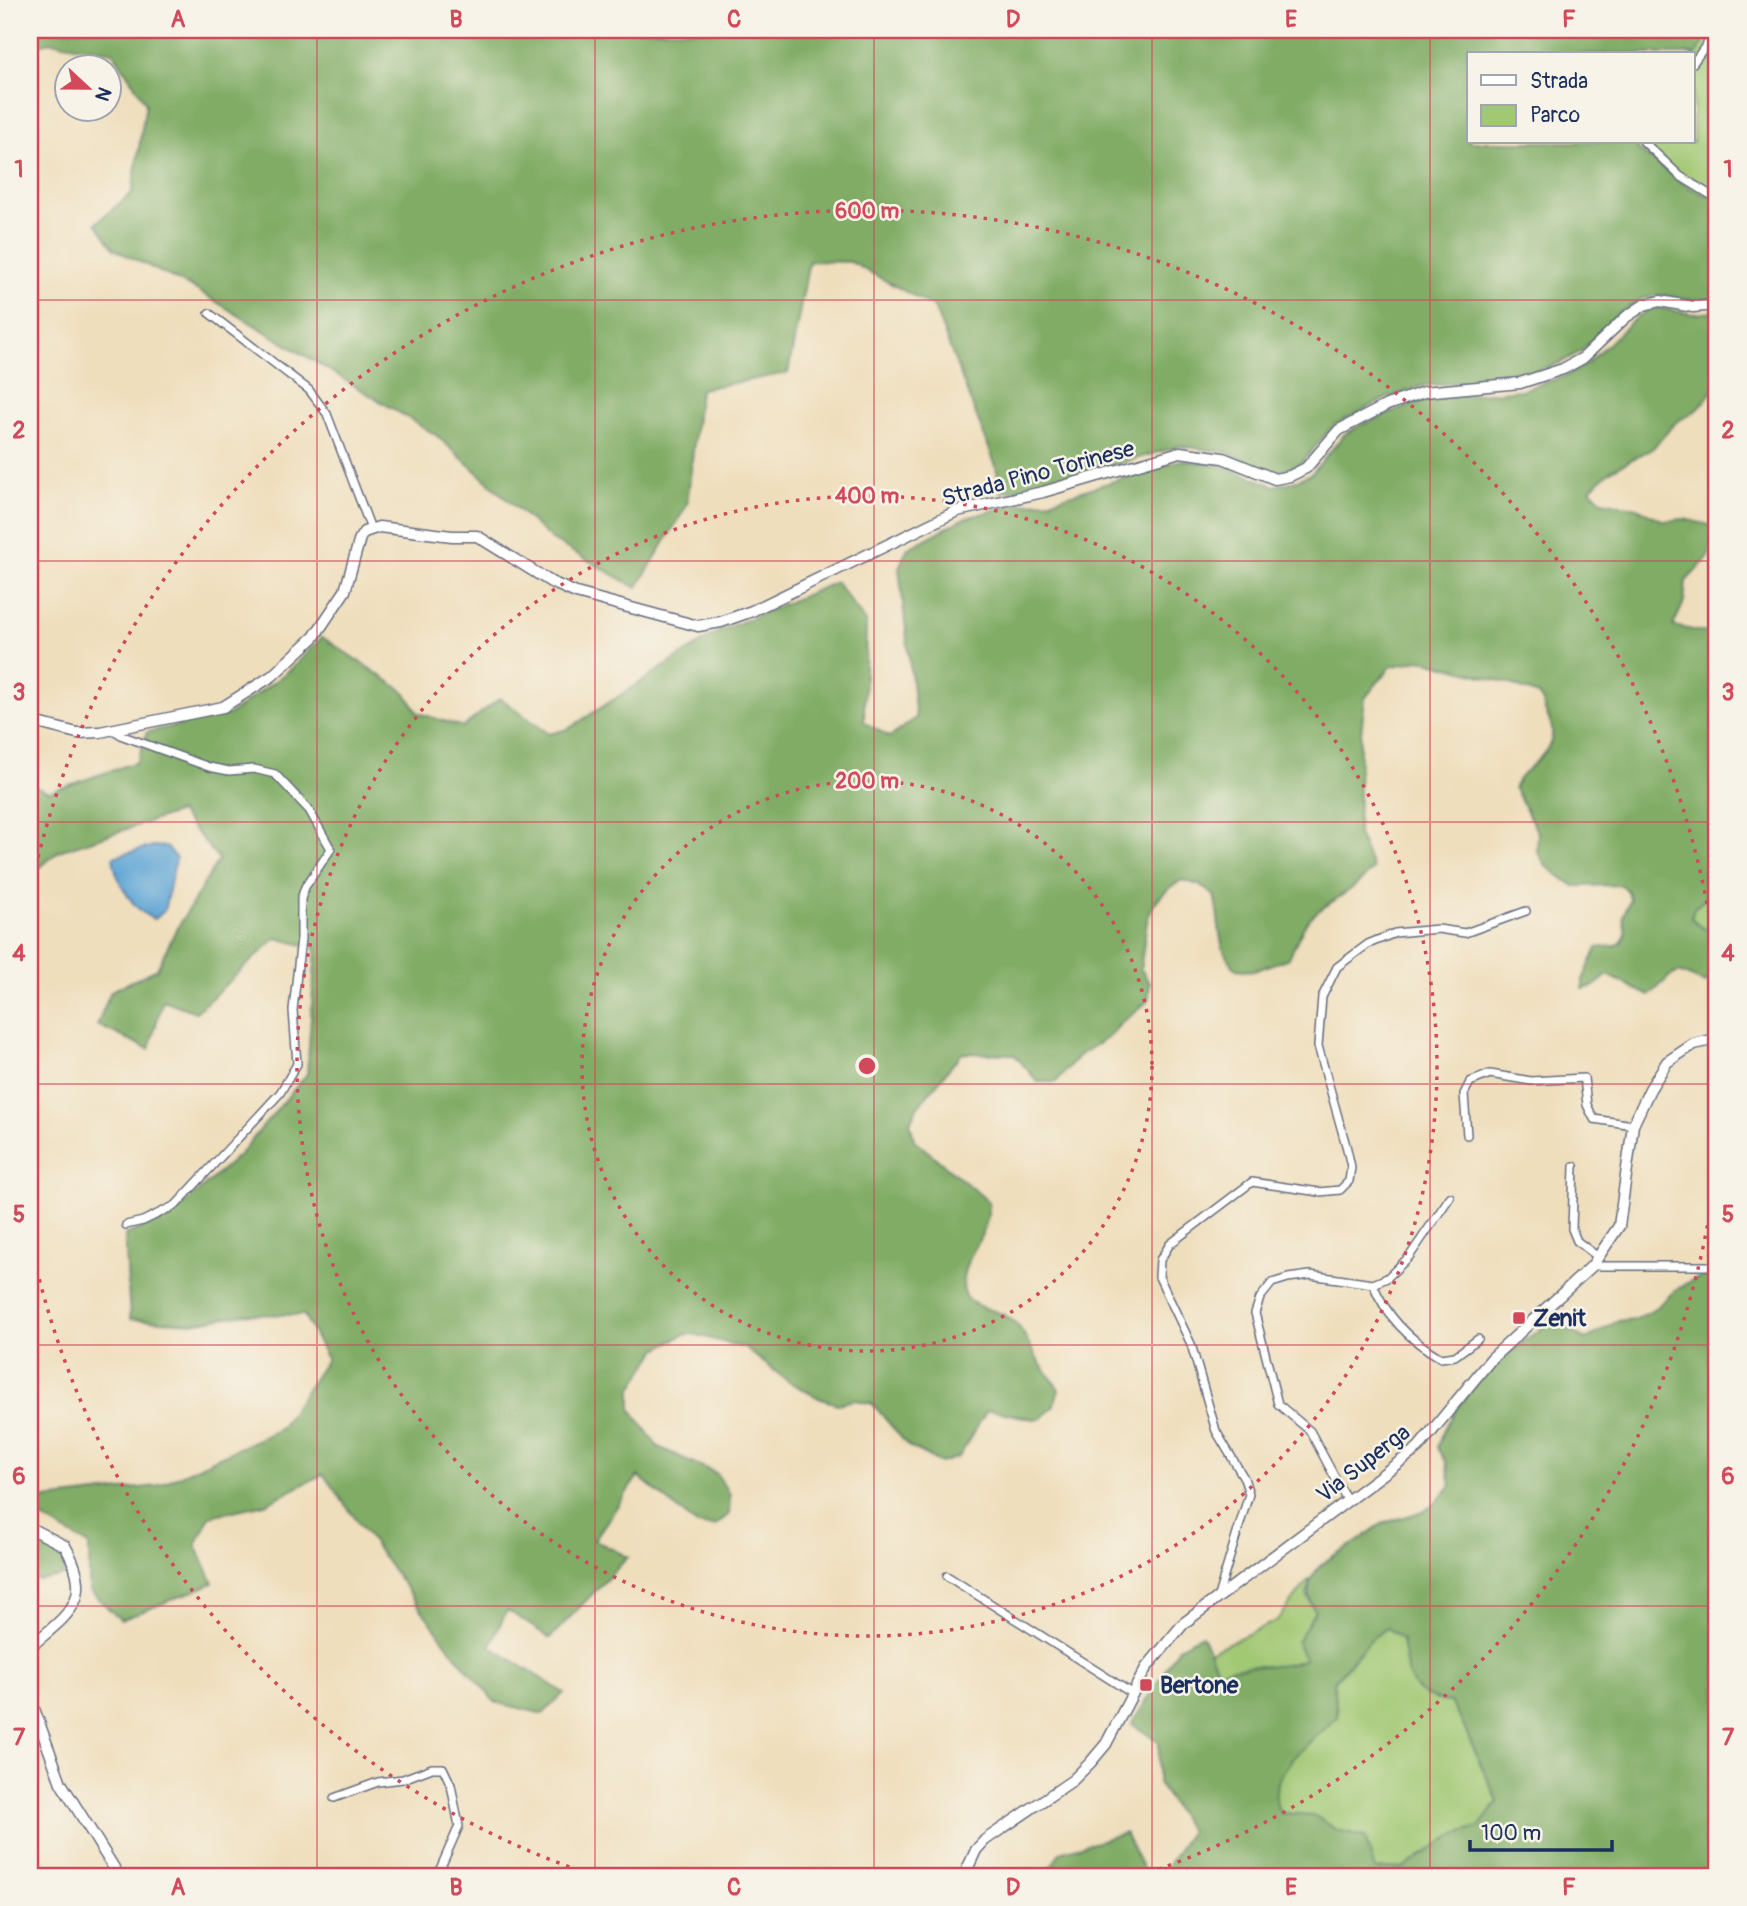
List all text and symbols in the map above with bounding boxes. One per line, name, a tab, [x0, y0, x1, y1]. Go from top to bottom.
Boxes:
text: A	[171, 5, 186, 34]
text: B	[449, 5, 463, 34]
text: C	[727, 5, 741, 34]
text: D	[1006, 5, 1020, 34]
text: E	[1285, 5, 1297, 34]
text: F	[1562, 5, 1576, 34]
north arrow	[52, 52, 122, 122]
legend	[1467, 52, 1694, 144]
text: Strada	[1530, 68, 1588, 95]
text: N	[89, 84, 116, 105]
text: Parco	[1530, 102, 1580, 129]
text: 1	[15, 155, 24, 184]
text: 1	[1724, 155, 1733, 184]
text: 600 m	[835, 198, 899, 225]
text: 2	[13, 416, 26, 445]
text: 2	[1722, 416, 1735, 445]
street label: Strada Pino Torinese	[939, 434, 1138, 513]
text: 400 m	[835, 483, 899, 510]
text: 3	[13, 678, 25, 707]
text: 3	[1722, 678, 1734, 707]
text: 200 m	[835, 768, 899, 795]
text: 4	[12, 939, 26, 968]
text: 4	[1721, 939, 1735, 968]
centre of rings	[855, 1054, 879, 1078]
text: 5	[13, 1200, 25, 1229]
text: 5	[1722, 1200, 1734, 1229]
place label: Zenit	[1533, 1304, 1587, 1333]
marker: Zenit	[1511, 1310, 1527, 1326]
street label: Via Superga	[1311, 1418, 1416, 1509]
text: 6	[12, 1462, 26, 1491]
text: 6	[1721, 1462, 1735, 1491]
place label: Bertone	[1160, 1671, 1239, 1700]
marker: Bertone	[1138, 1677, 1154, 1693]
text: 7	[13, 1723, 26, 1752]
text: 7	[1722, 1723, 1735, 1752]
scale bar	[1470, 1808, 1612, 1852]
text: 100 m	[1481, 1820, 1541, 1847]
text: A	[171, 1873, 186, 1902]
text: B	[449, 1873, 463, 1902]
text: C	[727, 1873, 741, 1902]
text: D	[1006, 1873, 1020, 1902]
text: E	[1285, 1873, 1297, 1902]
text: F	[1562, 1873, 1576, 1902]

